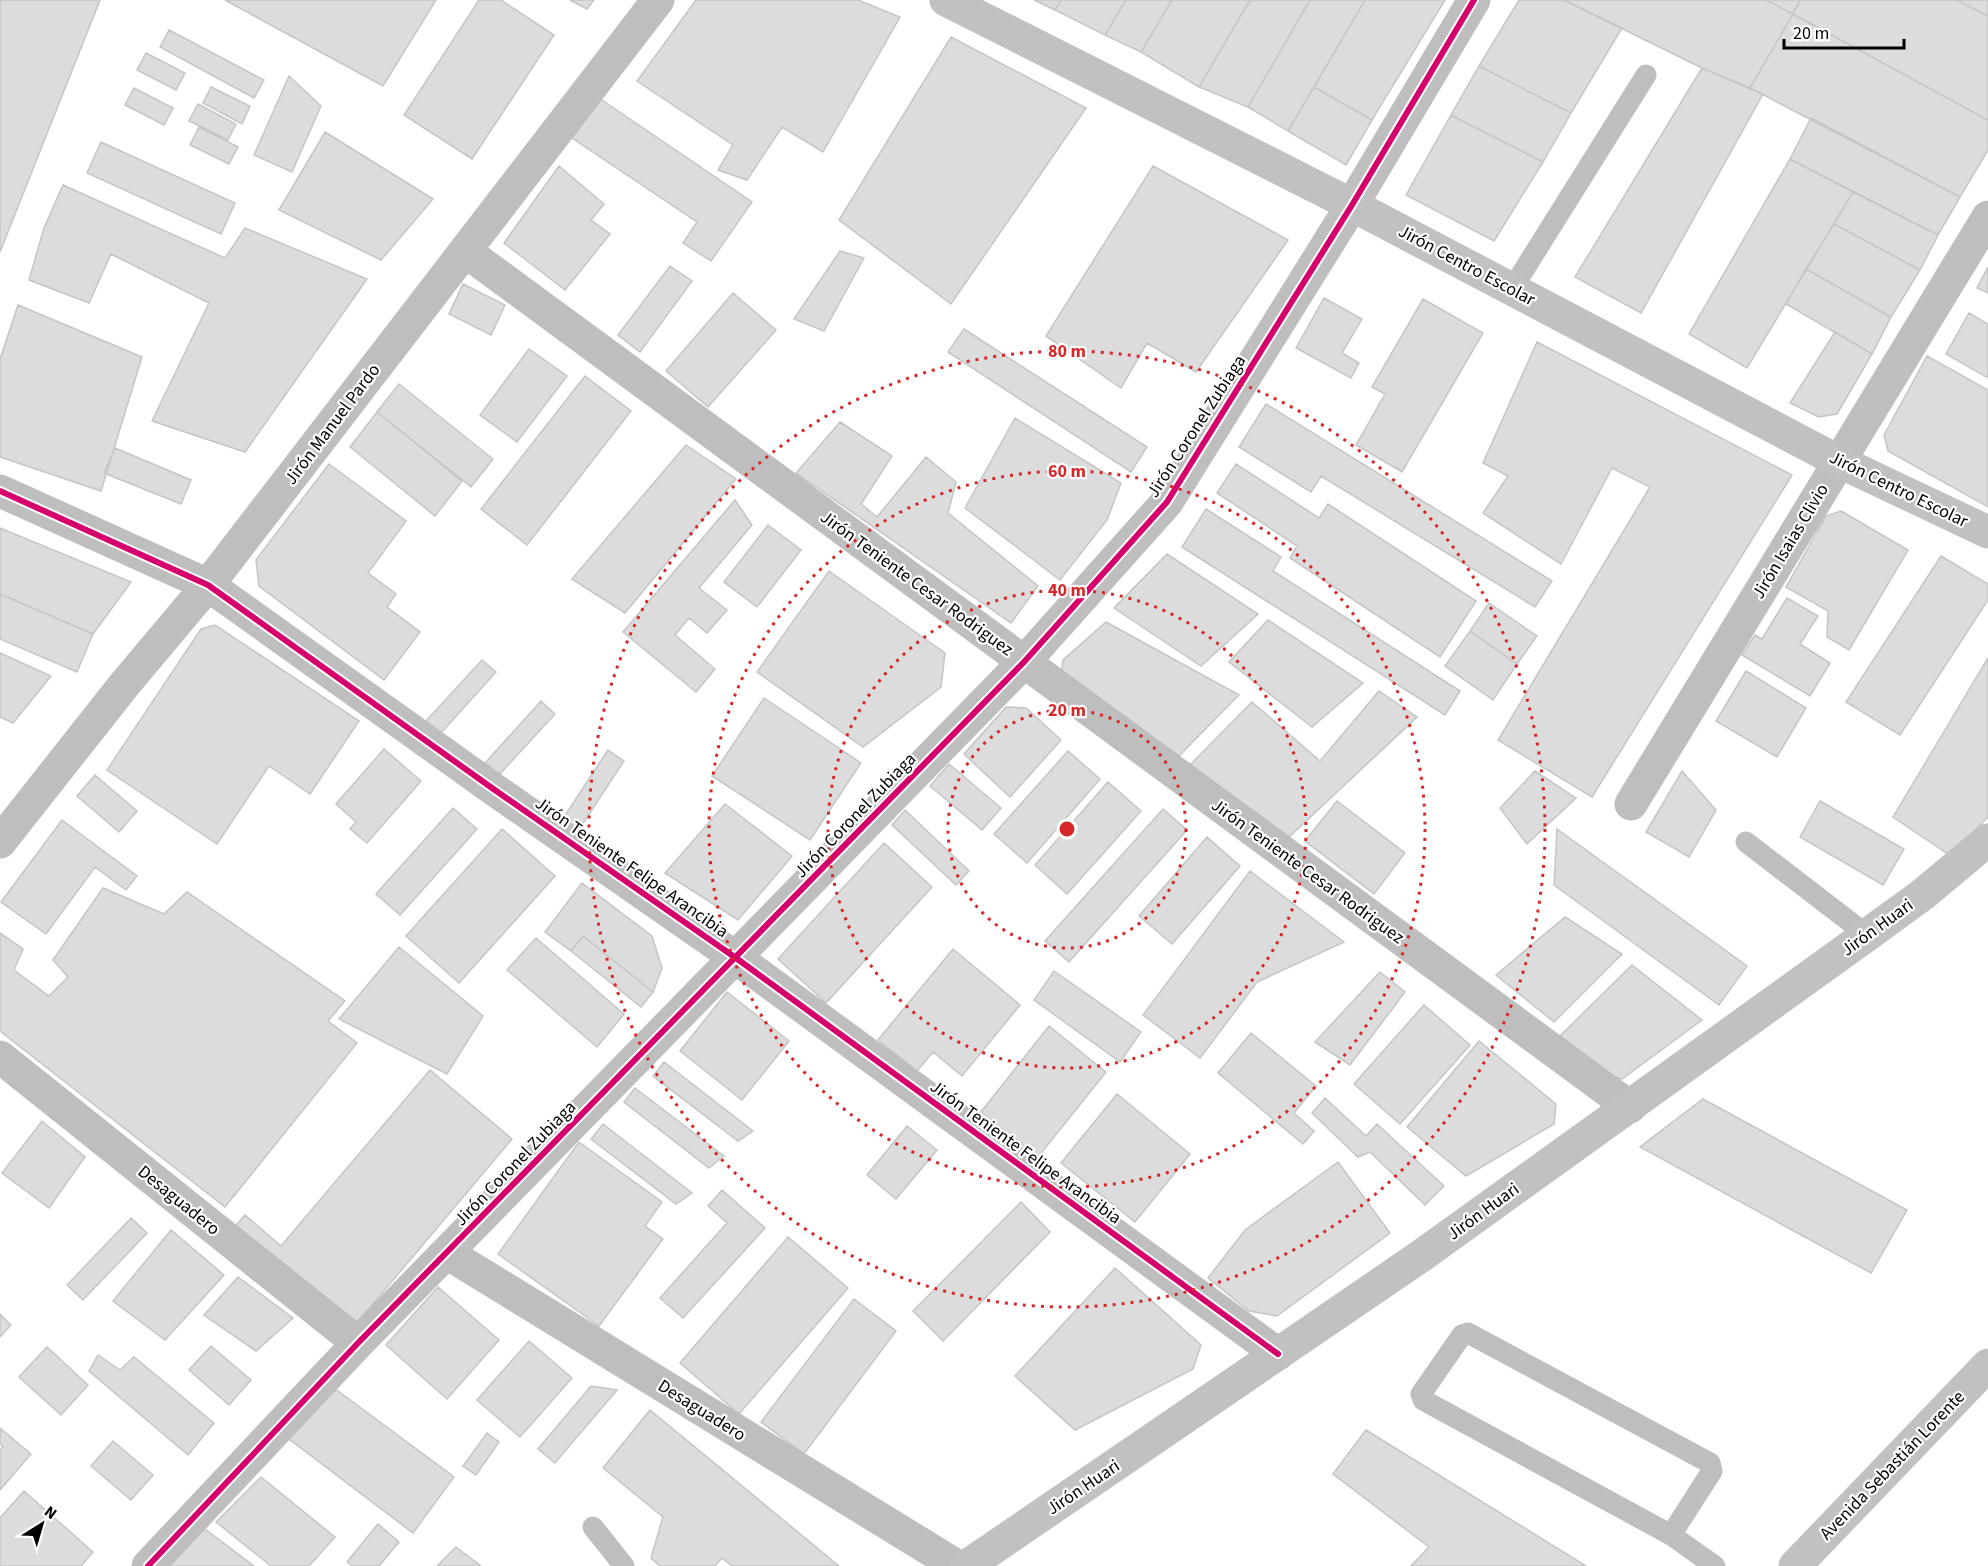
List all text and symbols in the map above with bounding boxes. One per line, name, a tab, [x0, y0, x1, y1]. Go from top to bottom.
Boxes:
scale bar	[1784, 12, 1904, 50]
text: 20 m	[1793, 21, 1829, 46]
street label: Jirón Centro Escolar	[1394, 219, 1540, 312]
text: 80 m	[1048, 339, 1086, 364]
street label: Jirón Coronel Zubiaga	[1141, 350, 1252, 502]
street label: Jirón Manuel Pardo	[279, 359, 386, 490]
street label: Jirón Centro Escolar	[1825, 445, 1973, 534]
text: 60 m	[1048, 459, 1086, 484]
street label: Jirón Isaias Clivio	[1746, 479, 1835, 603]
street label: Jirón Teniente Cesar Rodriguez	[815, 505, 1018, 662]
text: 40 m	[1048, 578, 1086, 603]
text: 20 m	[1048, 698, 1086, 723]
street label: Jirón Coronel Zubiaga	[789, 747, 922, 884]
street label: Jirón Teniente Felipe Arancibia	[530, 791, 733, 944]
street label: Jirón Teniente Cesar Rodriguez	[1206, 793, 1409, 950]
centre of rings	[1057, 819, 1077, 839]
street label: Jirón Huari	[1836, 893, 1918, 962]
street label: Jirón Teniente Felipe Arancibia	[925, 1074, 1126, 1230]
street label: Jirón Coronel Zubiaga	[449, 1095, 582, 1232]
street label: Desaguadero	[132, 1159, 225, 1241]
street label: Jirón Huari	[1442, 1177, 1524, 1246]
street label: Desaguadero	[653, 1374, 750, 1447]
street label: Avenida Sebastián Lorente	[1814, 1385, 1971, 1546]
street label: Jirón Huari	[1042, 1454, 1125, 1521]
north arrow	[12, 1494, 72, 1554]
text: N	[40, 1501, 61, 1525]

